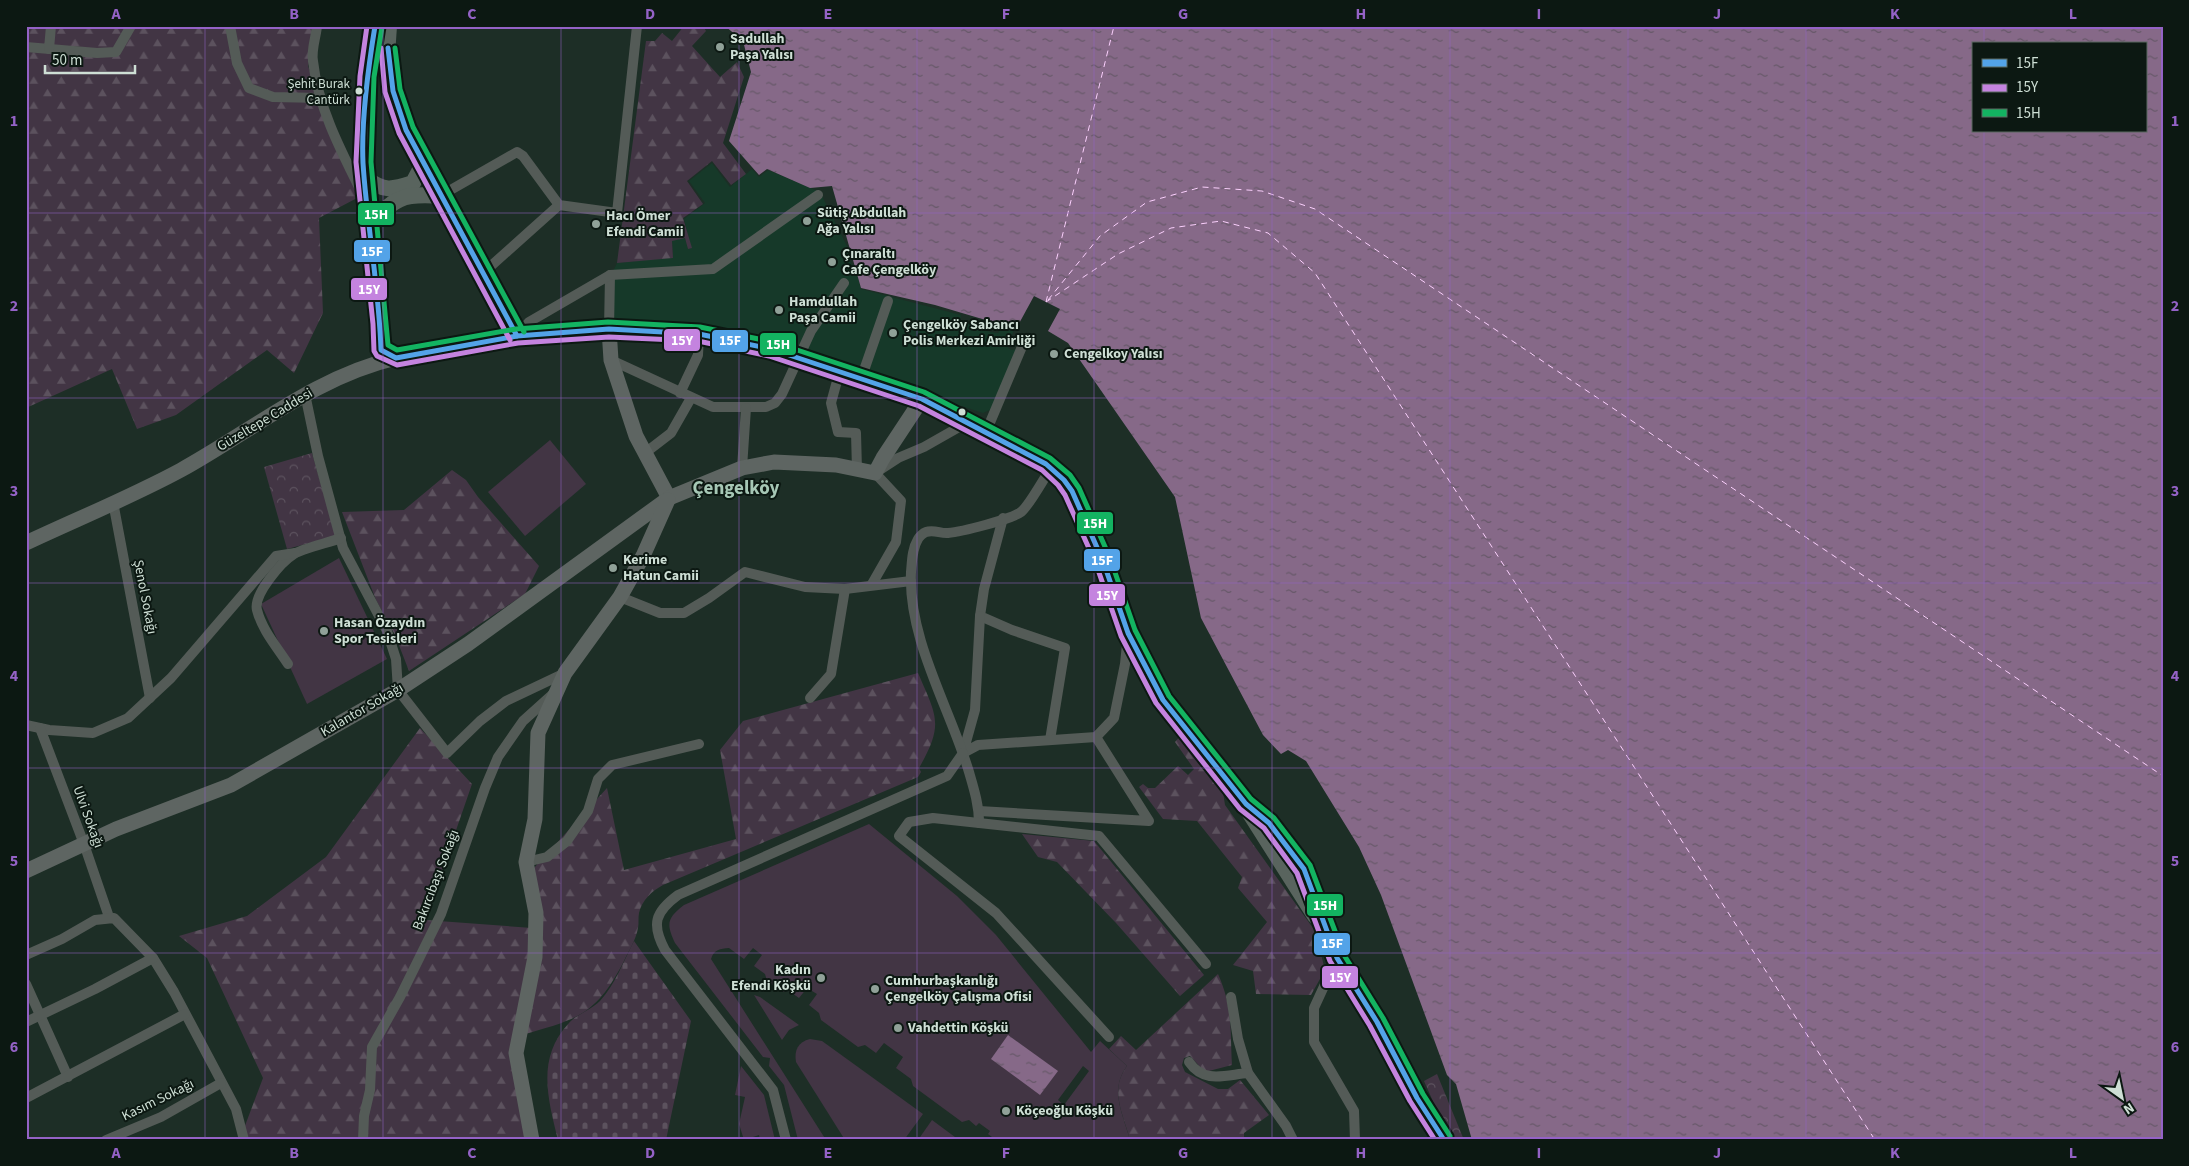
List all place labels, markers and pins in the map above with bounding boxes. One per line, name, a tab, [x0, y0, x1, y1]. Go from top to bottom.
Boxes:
place label: Sadullah Paşa Yalısı	[730, 29, 793, 65]
marker: Sadullah Paşa Yalısı	[714, 41, 726, 53]
place label: Şehit Burak Cantürk	[287, 75, 351, 109]
marker: Şehit Burak Cantürk	[354, 86, 364, 96]
place label: Sütiş Abdullah Ağa Yalısı	[816, 203, 906, 239]
place label: Hacı Ömer Efendi Camii	[606, 206, 684, 242]
marker: Sütiş Abdullah Ağa Yalısı	[801, 215, 813, 227]
marker: Hacı Ömer Efendi Camii	[590, 218, 602, 230]
place label: Çınaraltı Cafe Çengelköy	[842, 244, 937, 280]
marker: Çınaraltı Cafe Çengelköy	[826, 256, 838, 268]
place label: Hamdullah Paşa Camii	[789, 292, 857, 328]
marker: Hamdullah Paşa Camii	[773, 304, 785, 316]
place label: Çengelköy Sabancı Polis Merkezi Amirliği	[903, 315, 1036, 351]
marker: Çengelköy Sabancı Polis Merkezi Amirliği	[887, 327, 899, 339]
place label: Cengelkoy Yalısı	[1064, 344, 1163, 364]
marker: Cengelkoy Yalısı	[1048, 348, 1060, 360]
unlabelled marker	[957, 407, 967, 417]
place label: Kerime Hatun Camii	[623, 550, 699, 586]
marker: Kerime Hatun Camii	[607, 562, 619, 574]
place label: Hasan Özaydın Spor Tesisleri	[334, 613, 425, 649]
marker: Hasan Özaydın Spor Tesisleri	[318, 625, 330, 637]
place label: Kadın Efendi Köşkü	[731, 960, 811, 996]
place label: Cumhurbaşkanlığı Çengelköy Çalışma Ofisi	[885, 971, 1032, 1007]
marker: Kadın Efendi Köşkü	[815, 972, 827, 984]
marker: Cumhurbaşkanlığı Çengelköy Çalışma Ofisi	[869, 983, 881, 995]
place label: Vahdettin Köşkü	[907, 1018, 1009, 1038]
marker: Vahdettin Köşkü	[892, 1022, 904, 1034]
place label: Köçeoğlu Köşkü	[1016, 1101, 1113, 1121]
marker: Köçeoğlu Köşkü	[1000, 1105, 1012, 1117]

